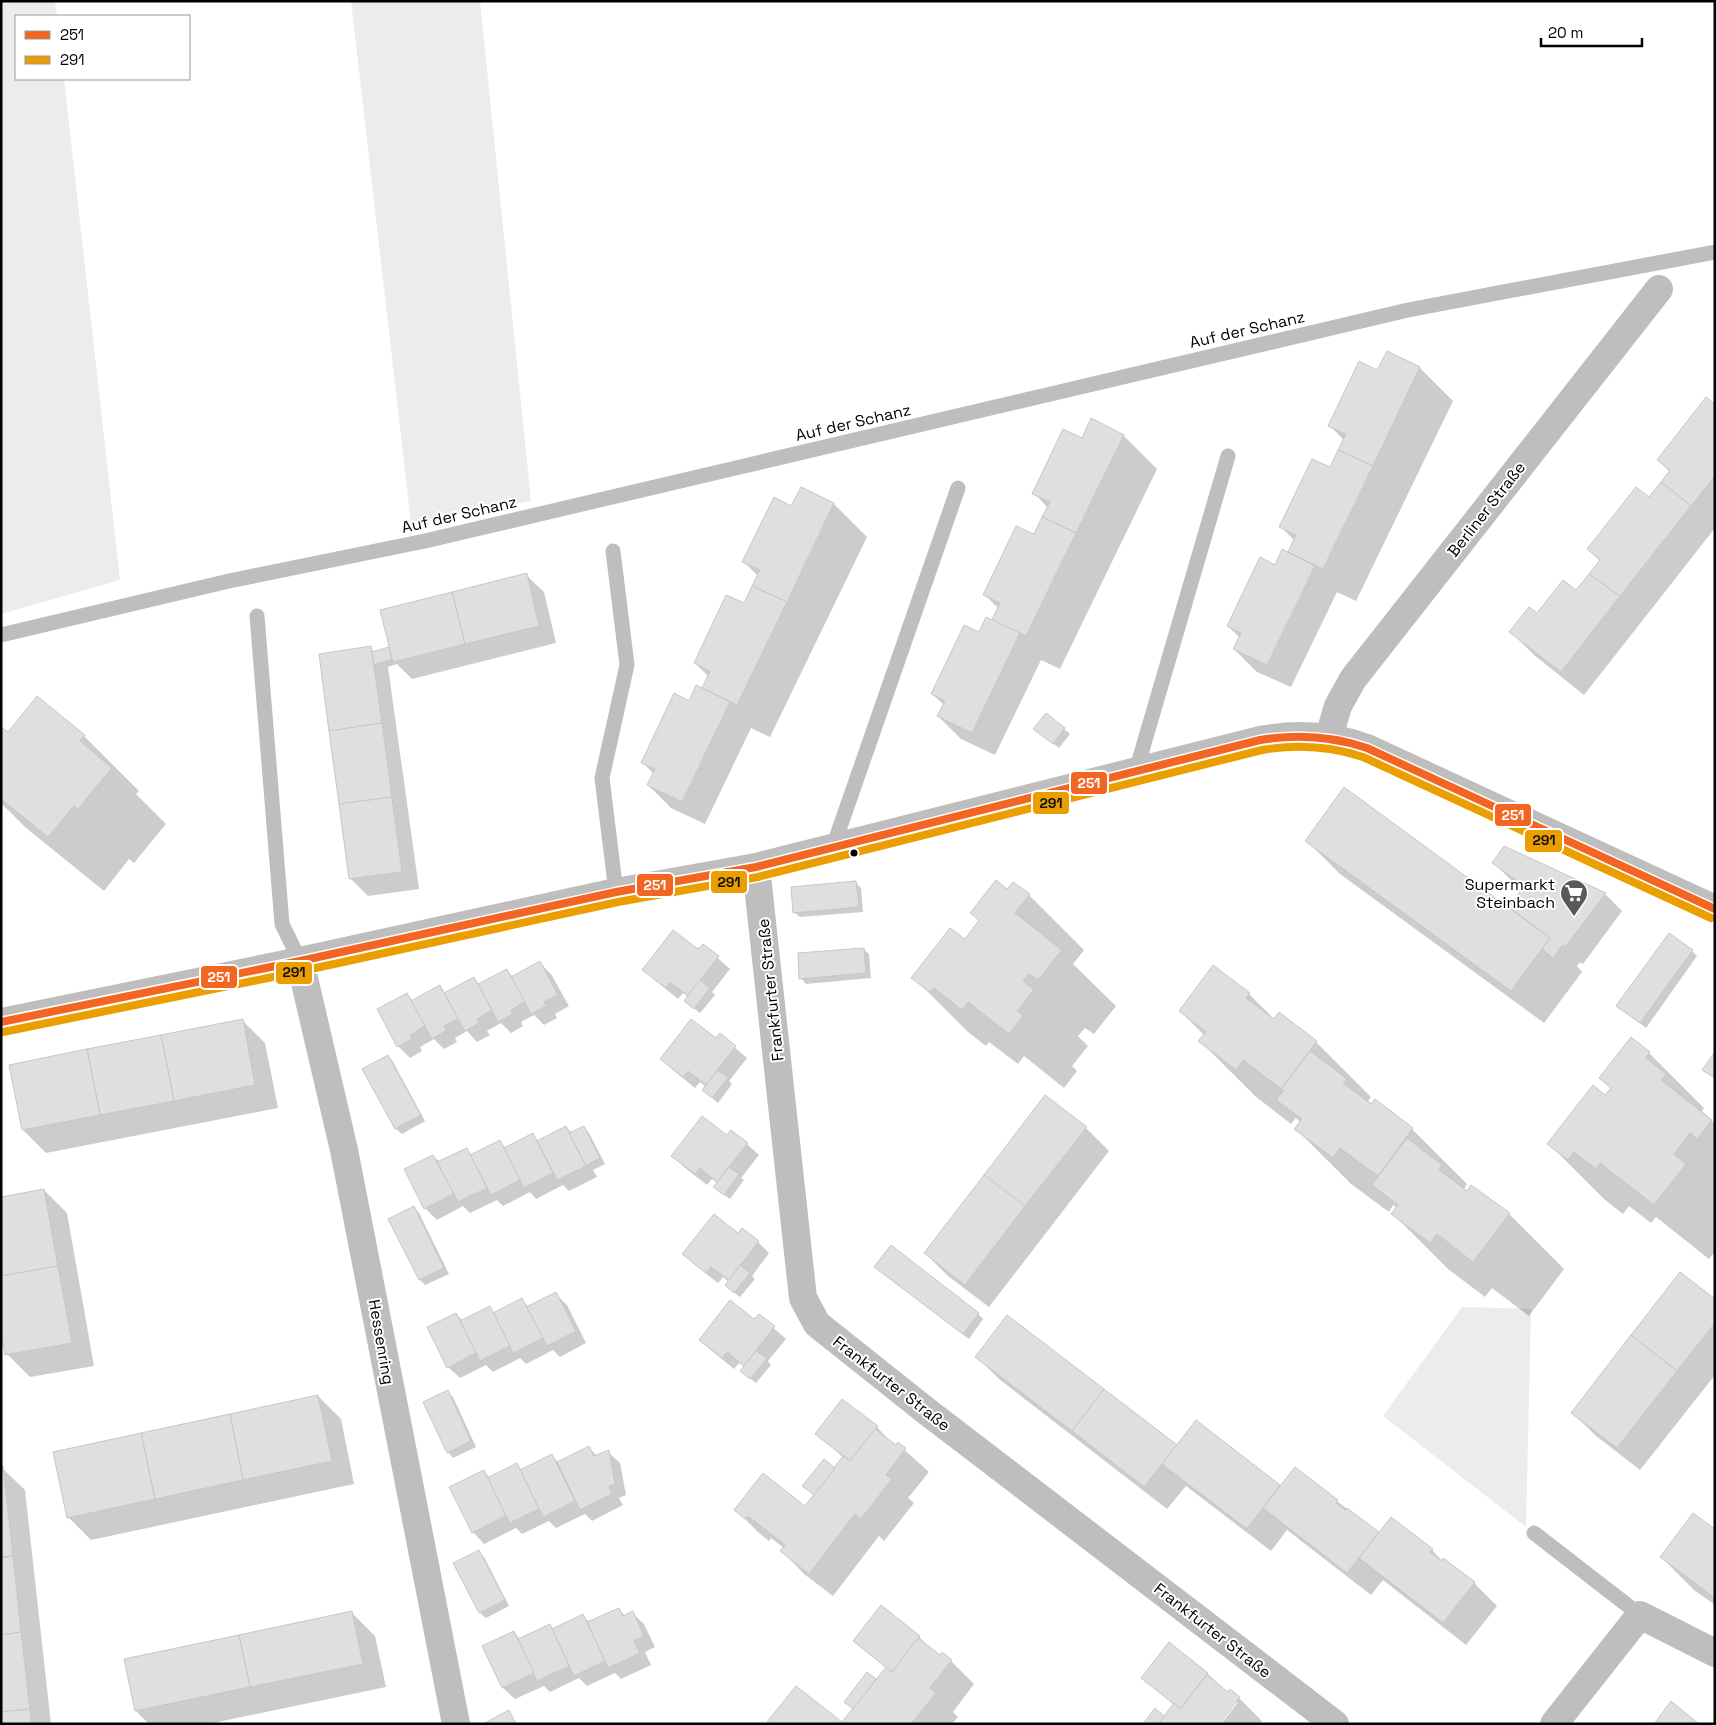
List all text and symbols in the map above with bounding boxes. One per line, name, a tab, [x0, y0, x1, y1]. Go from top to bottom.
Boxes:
legend	[15, 15, 190, 80]
scale bar	[1541, 15, 1642, 47]
text: 20 m	[1548, 23, 1583, 42]
text: 251	[60, 25, 84, 44]
text: 291	[60, 50, 84, 69]
street label: Auf der Schanz	[1188, 306, 1307, 353]
street label: Auf der Schanz	[794, 399, 913, 446]
street label: Berliner Straße	[1443, 458, 1530, 561]
street label: Auf der Schanz	[400, 491, 519, 538]
line badge: 251	[1070, 771, 1108, 795]
text: 251	[1078, 774, 1100, 792]
line badge: 291	[1032, 791, 1070, 815]
text: 291	[1039, 794, 1063, 812]
line badge: 251	[1494, 803, 1532, 827]
text: 251	[1502, 806, 1524, 824]
line badge: 291	[1524, 829, 1563, 853]
text: 291	[1532, 831, 1556, 849]
unlabelled marker	[849, 848, 859, 858]
line badge: 291	[710, 870, 748, 894]
line badge: 251	[636, 873, 674, 897]
text: 291	[717, 873, 741, 891]
place label: Supermarkt Steinbach	[1465, 874, 1555, 913]
text: 251	[644, 876, 666, 894]
supermarket icon: Supermarkt Steinbach	[1559, 878, 1589, 917]
street label: Frankfurter Straße	[753, 918, 788, 1062]
line badge: 291	[275, 961, 313, 985]
text: 291	[282, 963, 306, 981]
line badge: 251	[200, 965, 238, 989]
text: 251	[208, 968, 230, 986]
street label: Hessenring	[364, 1298, 399, 1386]
street label: Frankfurter Straße	[829, 1331, 955, 1436]
street label: Frankfurter Straße	[1150, 1578, 1276, 1683]

